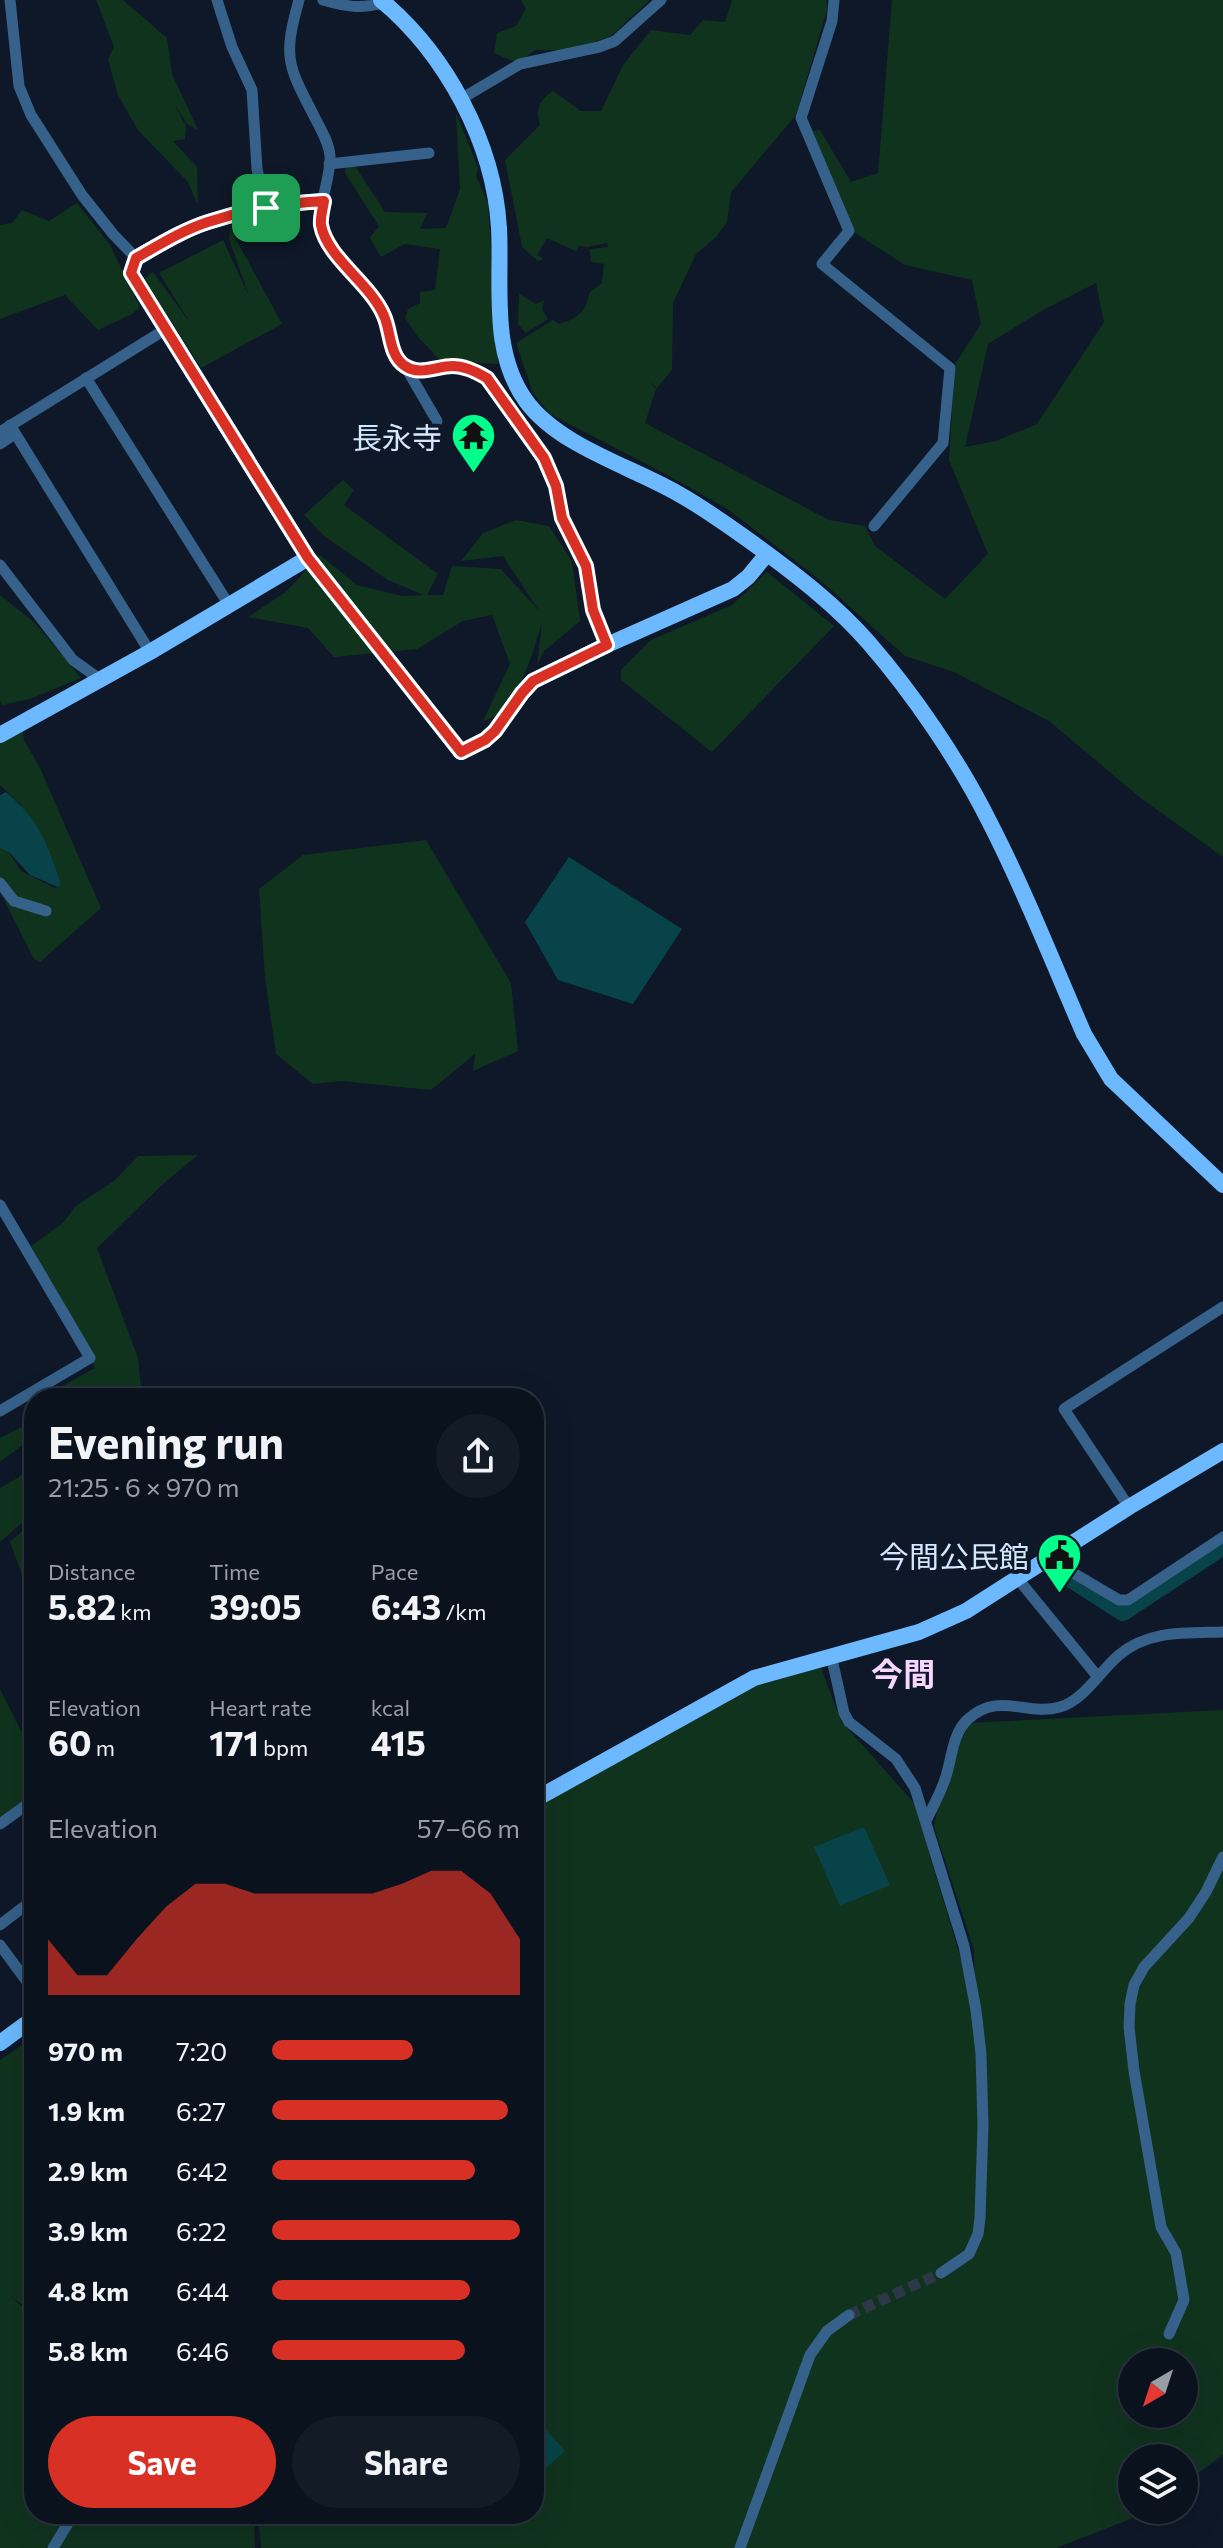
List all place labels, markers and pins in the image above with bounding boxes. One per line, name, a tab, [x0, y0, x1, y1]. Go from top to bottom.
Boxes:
pin	[232, 174, 300, 242]
temple icon: 長永寺	[449, 412, 497, 475]
place label: 長永寺	[352, 418, 442, 455]
public building icon: 今間公民館	[1036, 1531, 1084, 1594]
place label: 今間公民館	[879, 1537, 1029, 1574]

